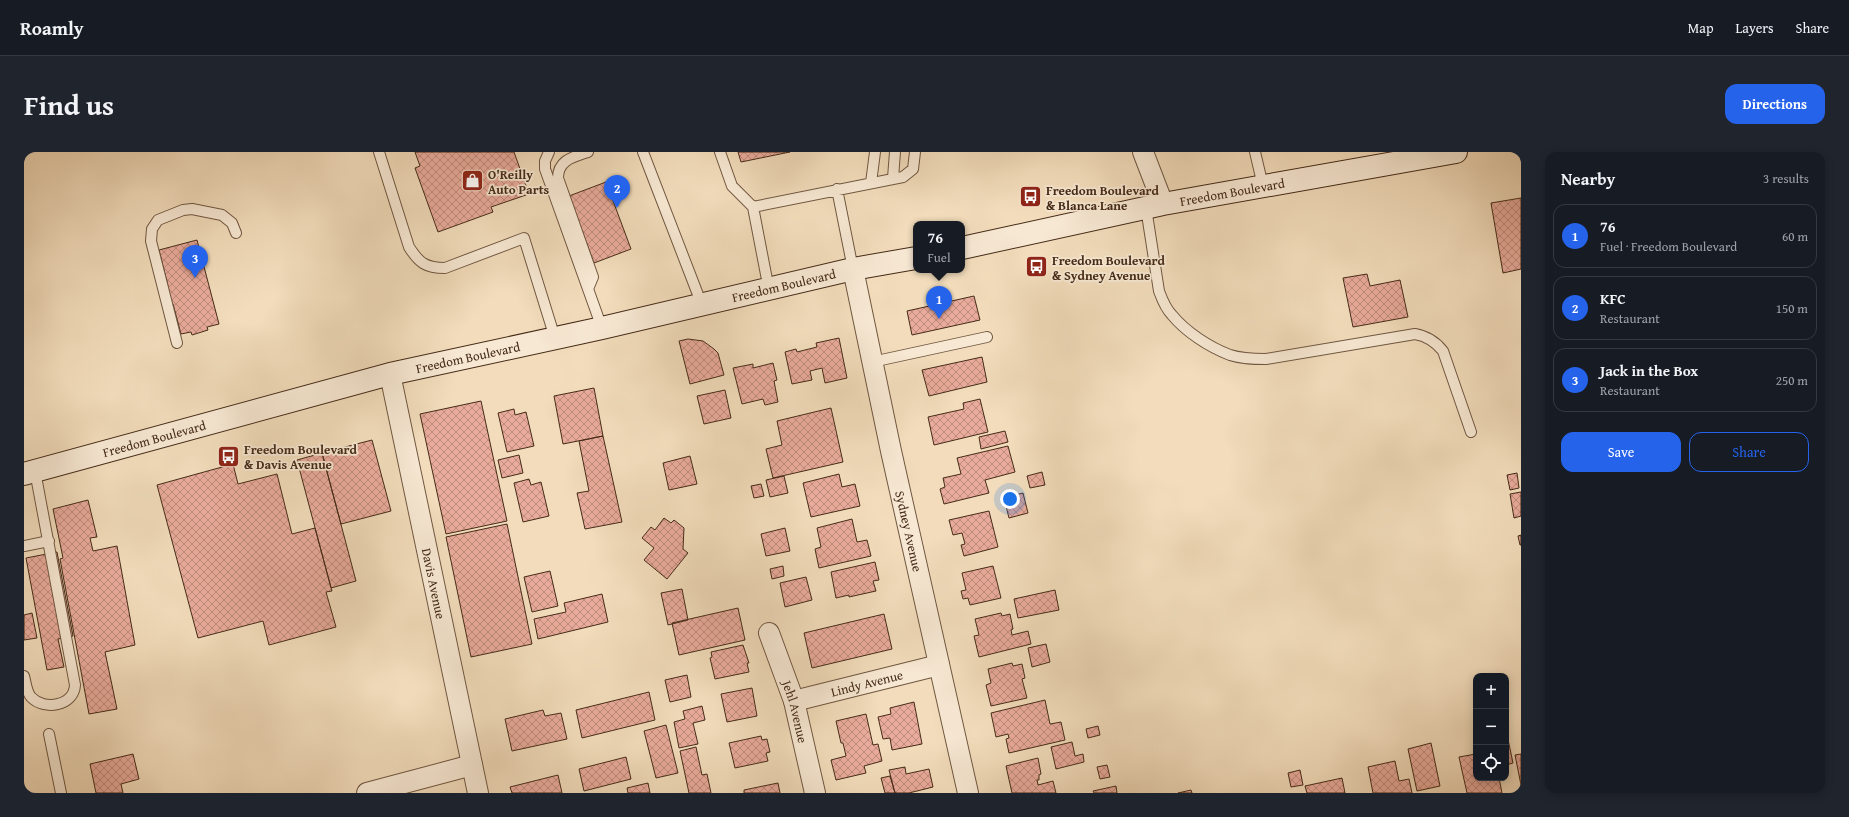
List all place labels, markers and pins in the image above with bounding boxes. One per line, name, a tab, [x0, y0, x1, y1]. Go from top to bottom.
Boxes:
place label: O'Reilly Auto Parts	[488, 165, 550, 199]
shop icon: O'Reilly Auto Parts	[459, 168, 485, 194]
pin: 2	[604, 175, 630, 208]
place label: Freedom Boulevard & Blanca Lane	[1046, 181, 1159, 215]
bus stop icon: Freedom Boulevard & Blanca Lane	[1017, 184, 1043, 210]
pin: 3	[182, 245, 208, 278]
place label: Freedom Boulevard & Sydney Avenue	[1052, 251, 1165, 285]
bus stop icon: Freedom Boulevard & Sydney Avenue	[1024, 254, 1050, 280]
pin: 1	[926, 286, 952, 319]
place label: Freedom Boulevard & Davis Avenue	[244, 440, 357, 474]
bus stop icon: Freedom Boulevard & Davis Avenue	[215, 443, 241, 469]

